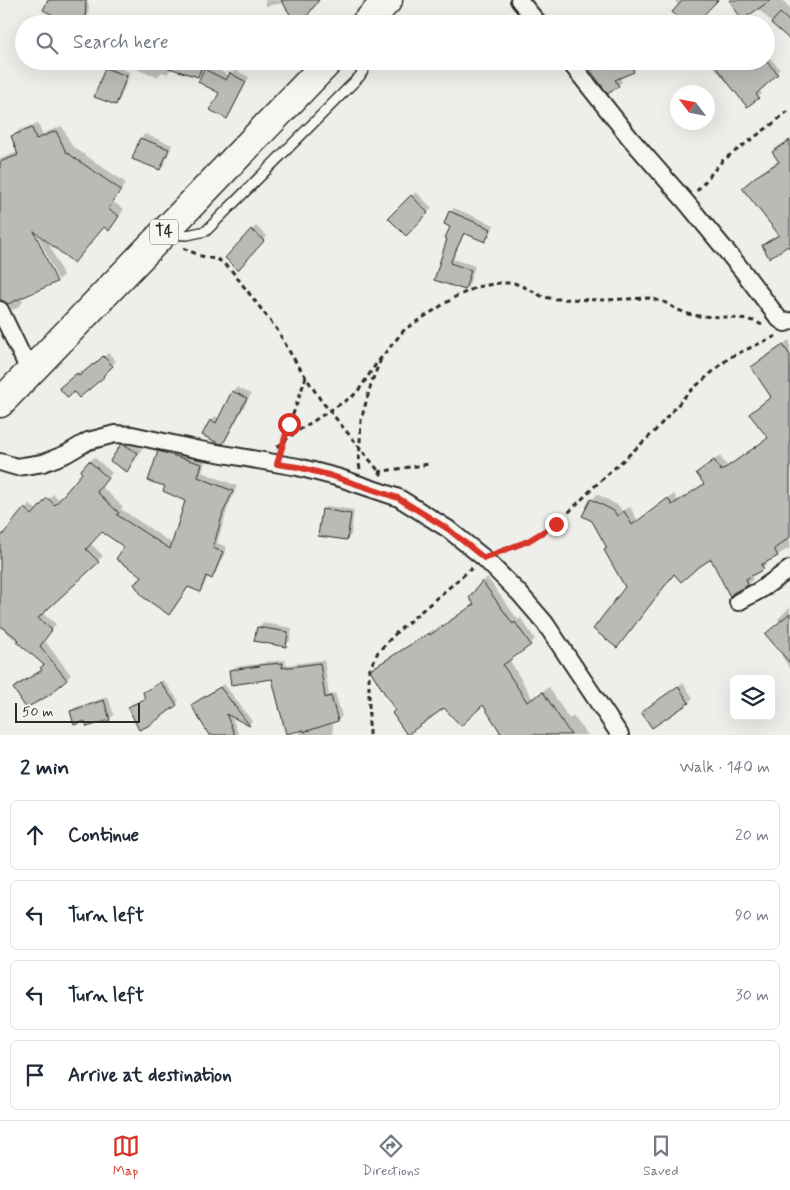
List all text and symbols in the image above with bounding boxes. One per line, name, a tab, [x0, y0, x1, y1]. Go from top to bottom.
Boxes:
search box	[15, 15, 775, 70]
icon: search	[33, 29, 61, 57]
text: Search here	[73, 30, 169, 55]
north arrow	[670, 85, 715, 130]
road number: T4	[150, 220, 178, 244]
route start	[278, 413, 301, 436]
route end	[545, 513, 568, 536]
map controls	[730, 675, 775, 720]
button: layers	[730, 675, 775, 720]
scale bar	[15, 700, 140, 723]
text: 50 m	[22, 703, 53, 721]
text: 2 min	[20, 754, 69, 782]
text: Walk · 140 m	[680, 757, 770, 778]
icon: ahead	[21, 821, 49, 849]
text: Continue	[68, 823, 139, 848]
text: 20 m	[735, 825, 769, 846]
icon: left	[21, 901, 49, 929]
text: Turn left	[68, 903, 144, 928]
text: 90 m	[735, 905, 769, 926]
icon: left	[21, 981, 49, 1009]
text: Turn left	[68, 983, 144, 1008]
text: 30 m	[736, 985, 769, 1006]
icon: arrive	[21, 1061, 49, 1089]
text: Arrive at destination	[68, 1063, 232, 1088]
tab: Map	[112, 1132, 140, 1180]
tab: Directions	[363, 1132, 420, 1180]
tab: Saved	[643, 1132, 678, 1180]

